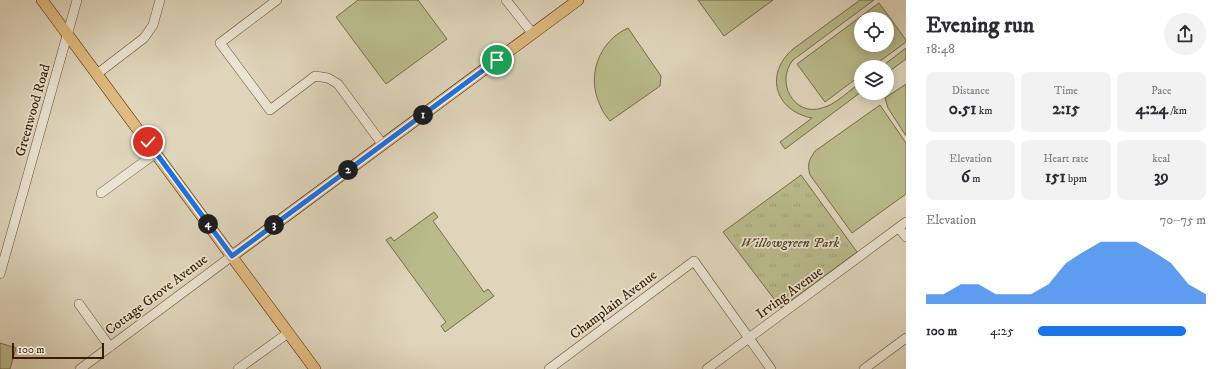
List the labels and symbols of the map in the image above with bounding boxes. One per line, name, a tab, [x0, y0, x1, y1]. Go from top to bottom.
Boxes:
pin	[480, 43, 514, 77]
street label: Greenwood Road	[11, 62, 55, 159]
pin: 1	[413, 105, 433, 125]
pin	[131, 125, 165, 159]
pin: 2	[338, 160, 358, 180]
pin: 4	[198, 214, 218, 234]
pin: 3	[264, 215, 284, 235]
park label: Willowgreen Park	[741, 234, 840, 252]
street label: Cottage Grove Avenue	[102, 250, 212, 339]
street label: Irving Avenue	[753, 262, 827, 323]
street label: Champlain Avenue	[566, 266, 661, 343]
scale bar	[12, 341, 104, 360]

